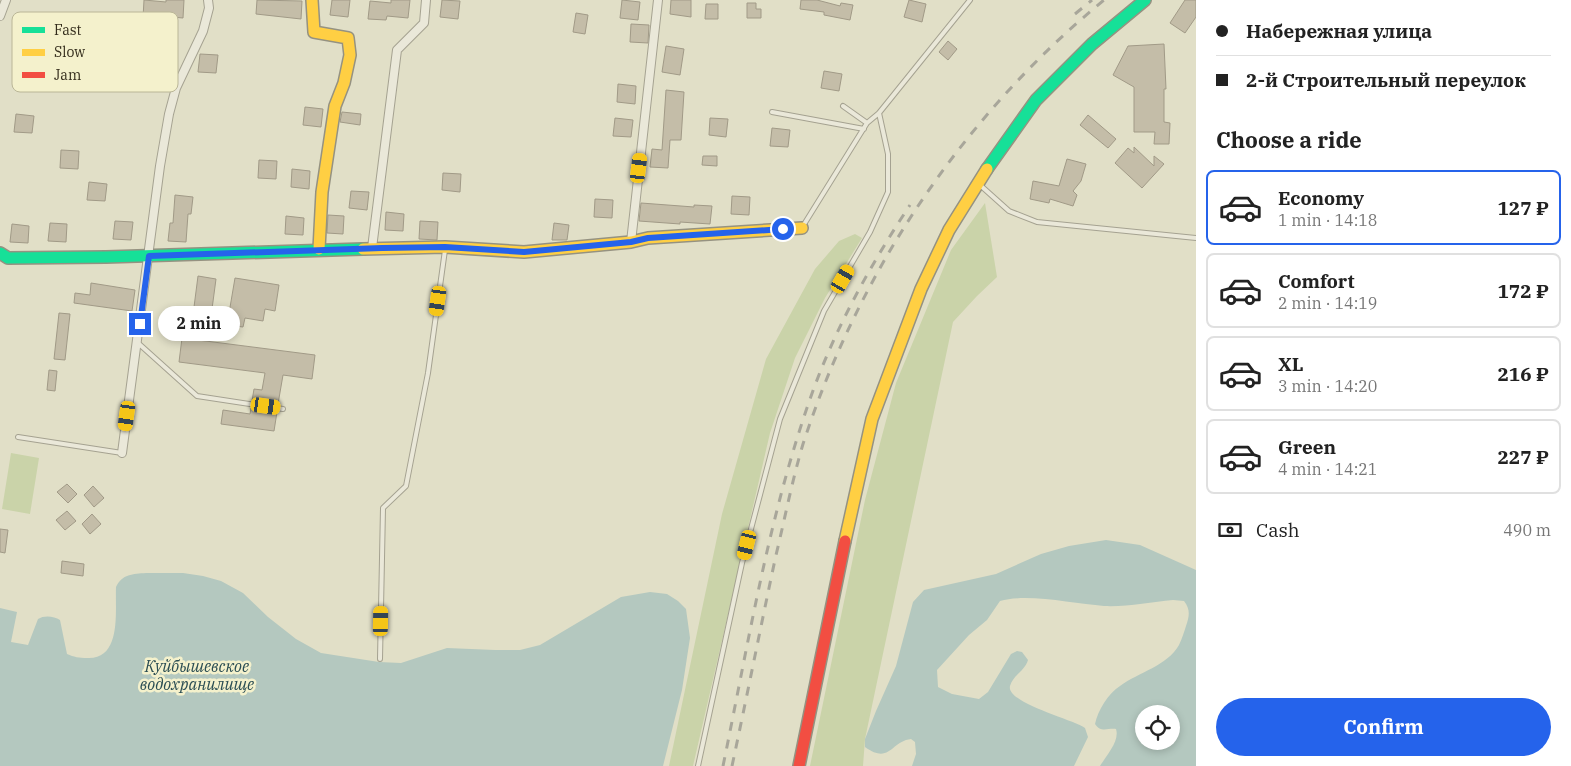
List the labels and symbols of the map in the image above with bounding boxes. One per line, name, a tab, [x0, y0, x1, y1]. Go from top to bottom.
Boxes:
legend	[12, 12, 178, 92]
text: Fast	[54, 21, 82, 39]
text: Slow	[54, 43, 85, 61]
text: Jam	[54, 66, 81, 84]
car	[629, 152, 648, 184]
route start	[772, 218, 794, 240]
car	[829, 262, 856, 296]
car	[428, 285, 447, 317]
callout: 2 min	[158, 306, 240, 342]
route end	[129, 313, 151, 335]
car	[250, 396, 281, 416]
car	[117, 400, 136, 432]
car	[736, 529, 757, 561]
car	[373, 606, 388, 636]
water label: Куйбышевское водохранилище	[140, 656, 254, 694]

